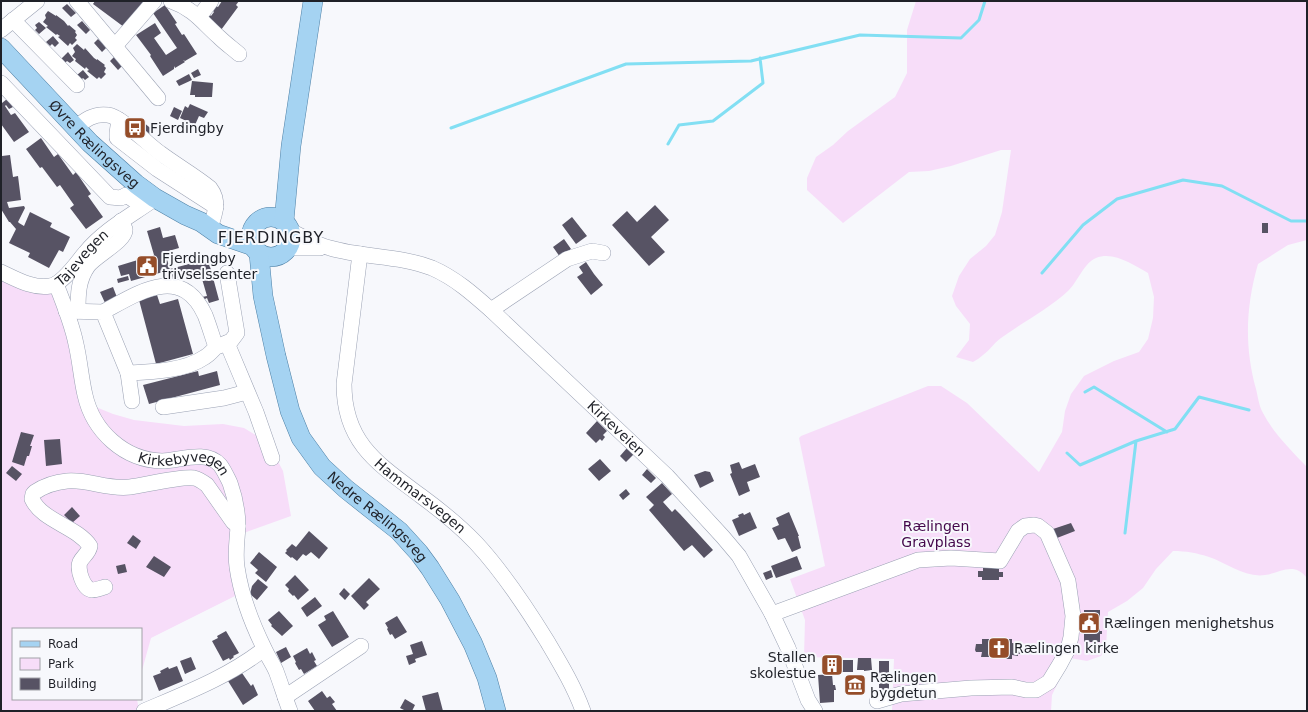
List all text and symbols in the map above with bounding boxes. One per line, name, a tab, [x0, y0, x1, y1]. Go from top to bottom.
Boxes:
street label: Øvre Rælingsveg	[46, 97, 143, 191]
bus stop icon: Fjerdingby	[122, 115, 148, 141]
place label: Fjerdingby	[150, 120, 224, 136]
street label: Tajevegen	[52, 226, 111, 290]
district label: FJERDINGBY	[218, 228, 324, 247]
place label: Fjerdingby trivselssenter	[162, 250, 257, 282]
public building icon: Fjerdingby trivselssenter	[134, 253, 160, 279]
street label: Kirkeveien	[584, 397, 649, 459]
street label: Kirkebyvegen	[136, 449, 233, 478]
street label: Hammarsvegen	[371, 455, 469, 537]
street label: Nedre Rælingsveg	[324, 468, 431, 565]
park label: Rælingen Gravplass	[901, 518, 971, 550]
public building icon: Rælingen menighetshus	[1076, 610, 1102, 636]
place label: Rælingen menighetshus	[1104, 615, 1274, 631]
legend	[12, 628, 142, 700]
church icon: Rælingen kirke	[986, 635, 1012, 661]
text: Road	[48, 637, 78, 651]
place label: Rælingen kirke	[1014, 640, 1119, 656]
place label: Stallen skolestue	[750, 649, 816, 681]
building icon: Stallen skolestue	[819, 652, 845, 678]
text: Park	[48, 657, 74, 671]
place label: Rælingen bygdetun	[870, 669, 937, 701]
museum icon: Rælingen bygdetun	[842, 672, 868, 698]
text: Building	[48, 677, 97, 691]

